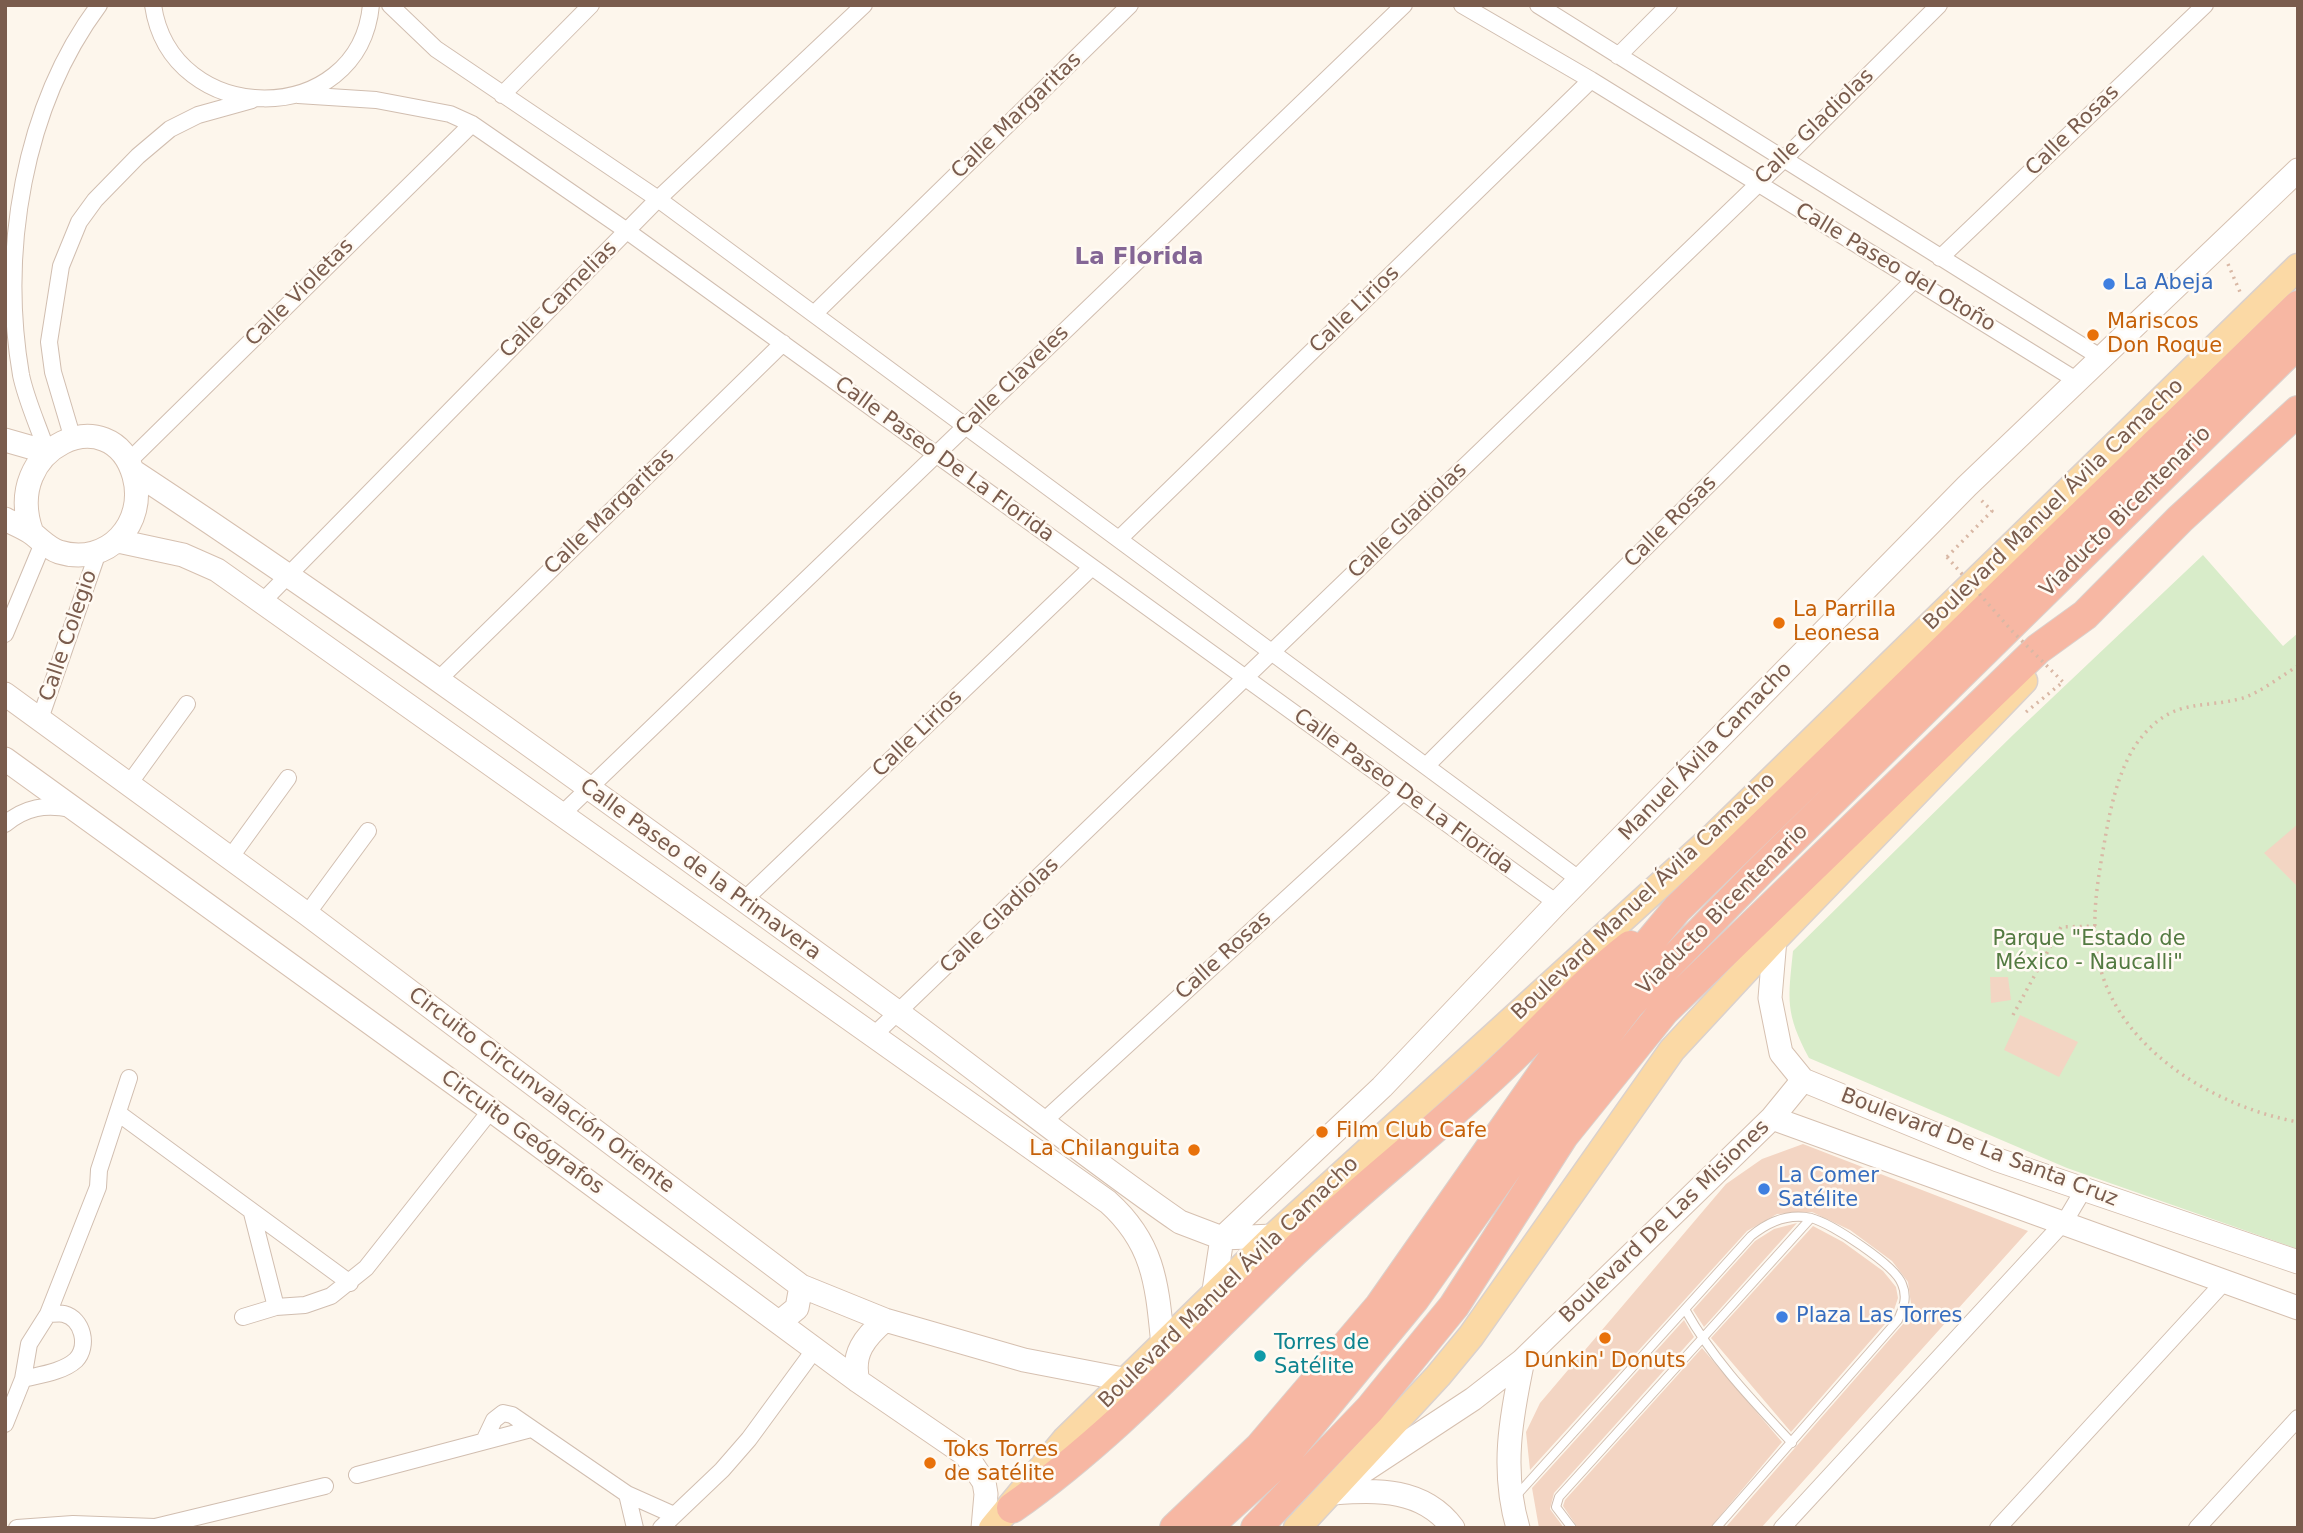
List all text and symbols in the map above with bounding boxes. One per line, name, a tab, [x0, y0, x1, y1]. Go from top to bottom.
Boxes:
street label: Calle Margaritas	[947, 48, 1087, 184]
street label: Calle Gladiolas	[1750, 64, 1880, 190]
street label: Calle Rosas	[2021, 80, 2125, 182]
street label: Calle Paseo del Otoño	[1790, 198, 2000, 338]
street label: Calle Violetas	[241, 234, 359, 352]
street label: Calle Camelias	[495, 236, 623, 364]
district label: La Florida	[1075, 244, 1203, 272]
street label: Calle Lirios	[1305, 261, 1405, 359]
place label: La Abeja	[2123, 271, 2214, 297]
marker: La Abeja	[2101, 276, 2117, 292]
place label: Mariscos Don Roque	[2107, 310, 2222, 360]
street label: Calle Claveles	[951, 321, 1075, 441]
marker: Mariscos Don Roque	[2085, 327, 2101, 343]
street label: Calle Paseo De La Florida	[829, 372, 1059, 548]
street label: Boulevard Manuel Ávila Camacho	[1919, 374, 2189, 636]
street label: Viaducto Bicentenario	[2035, 421, 2217, 603]
street label: Calle Margaritas	[540, 444, 680, 580]
street label: Calle Gladiolas	[1343, 458, 1473, 584]
street label: Calle Rosas	[1620, 471, 1722, 573]
street label: Calle Colegio	[35, 567, 103, 705]
place label: La Parrilla Leonesa	[1793, 598, 1896, 648]
marker: La Parrilla Leonesa	[1771, 615, 1787, 631]
street label: Manuel Ávila Camacho	[1614, 658, 1798, 846]
street label: Calle Lirios	[868, 685, 968, 783]
street label: Calle Paseo De La Florida	[1288, 704, 1518, 880]
street label: Boulevard Manuel Ávila Camacho	[1507, 768, 1781, 1026]
street label: Calle Paseo de la Primavera	[574, 774, 826, 966]
street label: Viaducto Bicentenario	[1632, 819, 1814, 1001]
street label: Calle Gladiolas	[935, 853, 1065, 979]
street label: Calle Rosas	[1171, 906, 1277, 1006]
park label: Parque "Estado de México - Naucalli"	[1992, 927, 2186, 977]
street label: Circuito Circunvalación Oriente	[403, 983, 679, 1199]
street label: Circuito Geógrafos	[436, 1065, 608, 1201]
street label: Boulevard De La Santa Cruz	[1837, 1083, 2121, 1213]
street label: Boulevard De Las Misiones	[1555, 1115, 1775, 1329]
place label: Film Club Cafe	[1336, 1119, 1487, 1145]
marker: Film Club Cafe	[1314, 1124, 1330, 1140]
place label: La Chilanguita	[1029, 1137, 1180, 1163]
marker: La Chilanguita	[1186, 1142, 1202, 1158]
street label: Boulevard Manuel Ávila Camacho	[1094, 1152, 1364, 1414]
place label: La Comer Satélite	[1778, 1164, 1879, 1214]
marker: La Comer Satélite	[1756, 1181, 1772, 1197]
place label: Plaza Las Torres	[1796, 1304, 1963, 1330]
marker: Plaza Las Torres	[1774, 1309, 1790, 1325]
marker: Dunkin' Donuts	[1597, 1330, 1613, 1346]
place label: Torres de Satélite	[1274, 1331, 1369, 1381]
marker: Torres de Satélite	[1252, 1348, 1268, 1364]
place label: Dunkin' Donuts	[1524, 1349, 1686, 1375]
place label: Toks Torres de satélite	[944, 1438, 1058, 1488]
marker: Toks Torres de satélite	[922, 1455, 938, 1471]

